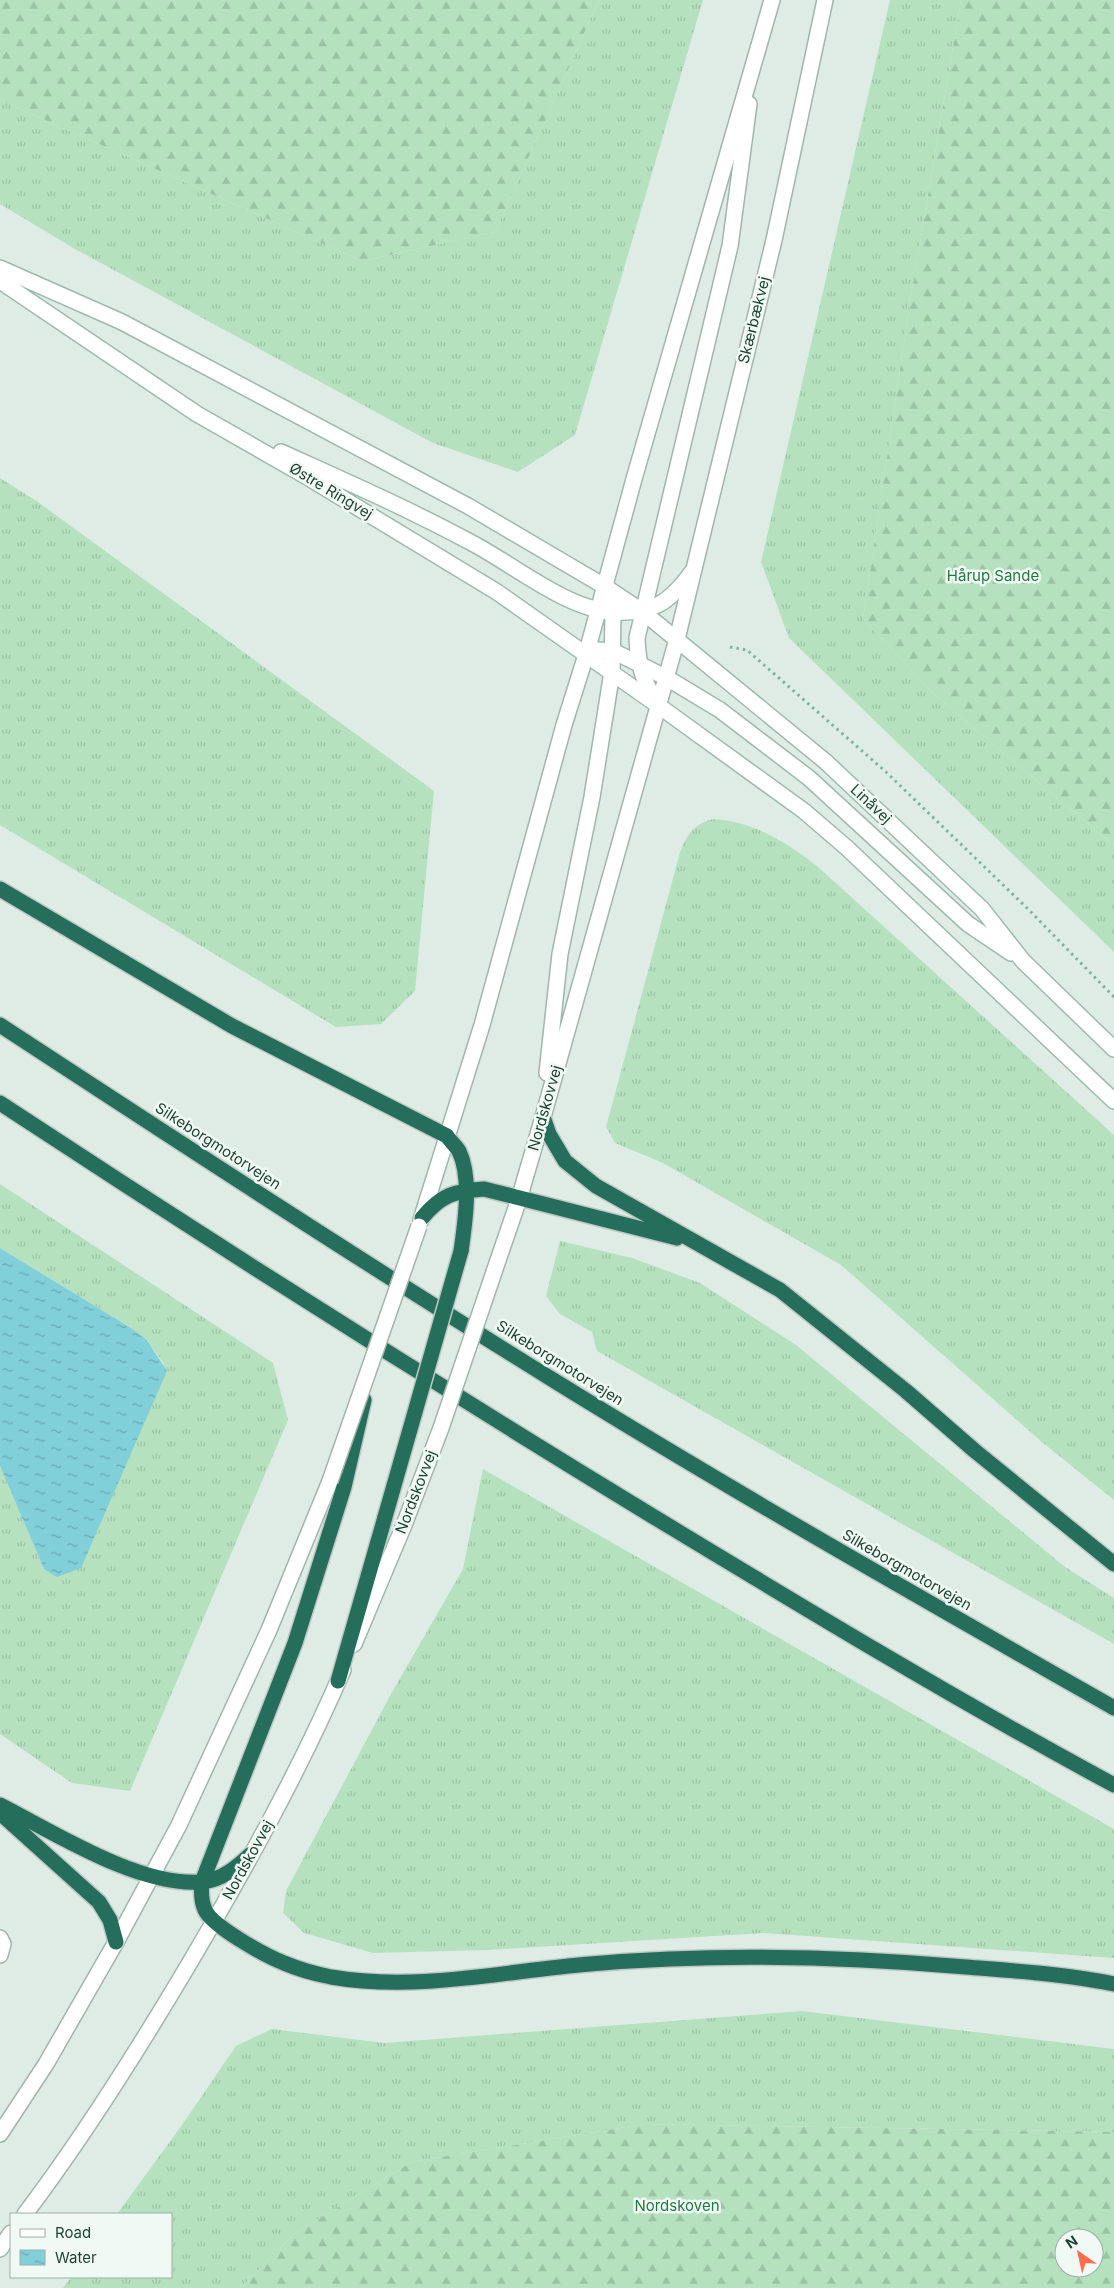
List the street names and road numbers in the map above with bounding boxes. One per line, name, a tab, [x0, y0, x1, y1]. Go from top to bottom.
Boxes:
street label: Skærbækvej	[733, 274, 774, 366]
street label: Østre Ringvej	[286, 458, 377, 523]
street label: Linåvej	[847, 780, 896, 828]
street label: Nordskovvej	[523, 1063, 566, 1153]
street label: Silkeborgmotorvejen	[152, 1098, 285, 1193]
street label: Silkeborgmotorvejen	[493, 1316, 627, 1409]
street label: Nordskovvej	[391, 1447, 440, 1536]
street label: Silkeborgmotorvejen	[839, 1525, 975, 1614]
street label: Nordskovvej	[218, 1817, 277, 1903]

